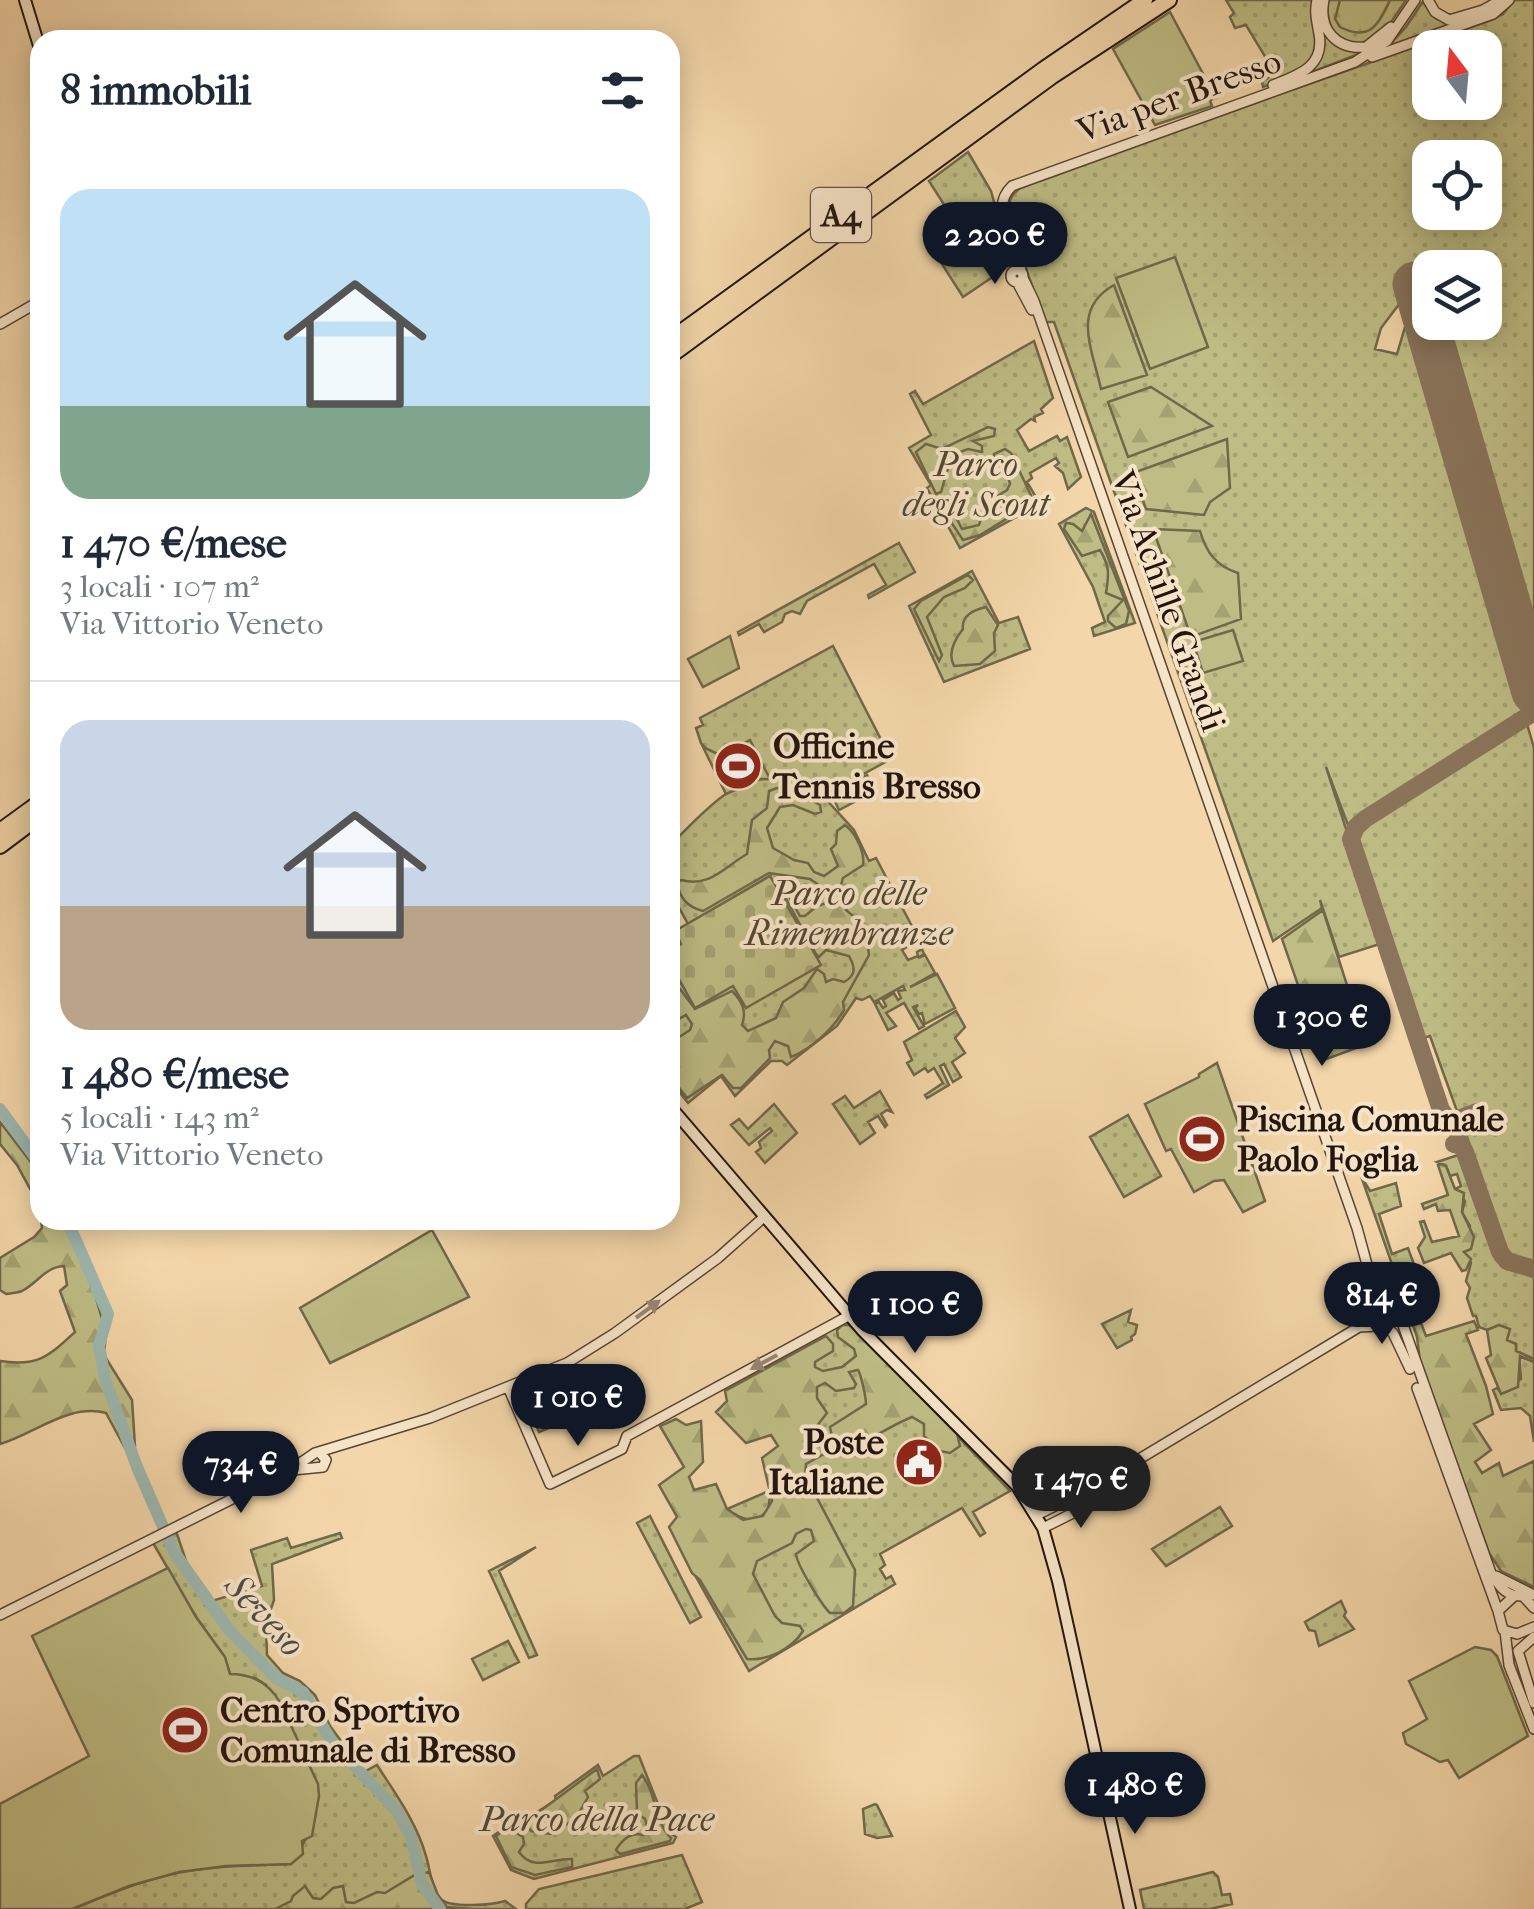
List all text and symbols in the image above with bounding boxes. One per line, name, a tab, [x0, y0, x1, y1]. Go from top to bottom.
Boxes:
north arrow	[1412, 30, 1502, 120]
map controls	[1412, 30, 1502, 340]
street label: Via per Bresso	[1071, 40, 1286, 152]
icon: filters	[595, 63, 650, 118]
text: 8 immobili	[60, 66, 252, 115]
button: locate	[1412, 140, 1502, 230]
road number: A4	[811, 188, 871, 242]
pin: 2 200 €	[903, 202, 1087, 287]
text: 2 200 €	[945, 216, 1045, 253]
button: layers	[1412, 250, 1502, 340]
icon: home	[265, 254, 445, 434]
park label: Parco degli Scout	[903, 444, 1052, 525]
street label: Via Achille Grandi	[1102, 464, 1234, 737]
text: 1 470 €/mese	[60, 519, 287, 568]
text: 3 locali · 107 m²	[60, 568, 259, 605]
text: Via Vittorio Veneto	[60, 605, 323, 642]
place label: Officine Tennis Bresso	[772, 726, 981, 807]
sports icon: Officine Tennis Bresso	[712, 740, 764, 792]
icon: home	[265, 785, 445, 965]
park label: Parco delle Rimembranze	[743, 873, 954, 954]
pin: 1 300 €	[1230, 984, 1414, 1069]
text: 1 300 €	[1276, 998, 1368, 1035]
text: 1 480 €/mese	[60, 1050, 289, 1099]
text: 5 locali · 143 m²	[60, 1099, 259, 1136]
place label: Piscina Comunale Paolo Foglia	[1237, 1099, 1505, 1180]
sports icon: Piscina Comunale Paolo Foglia	[1176, 1113, 1228, 1165]
text: Via Vittorio Veneto	[60, 1136, 323, 1173]
pin: 814 €	[1312, 1262, 1452, 1347]
pin: 1 100 €	[823, 1271, 1007, 1356]
text: 814 €	[1346, 1276, 1418, 1313]
text: 1 100 €	[870, 1285, 960, 1322]
one-way arrow	[635, 1300, 662, 1319]
one-way arrow	[750, 1353, 779, 1370]
pin: 1 010 €	[486, 1364, 670, 1449]
text: 1 010 €	[533, 1378, 623, 1415]
place label: Poste Italiane	[768, 1422, 885, 1503]
pin: 734 €	[171, 1431, 311, 1516]
public building icon: Poste Italiane	[893, 1436, 945, 1488]
text: 734 €	[204, 1445, 278, 1482]
pin: 1 470 €	[989, 1446, 1173, 1531]
text: 1 470 €	[1033, 1460, 1129, 1497]
water label: Seveso	[214, 1563, 315, 1666]
place label: Centro Sportivo Comunale di Bresso	[220, 1690, 516, 1771]
sports icon: Centro Sportivo Comunale di Bresso	[159, 1704, 211, 1756]
pin: 1 480 €	[1043, 1752, 1227, 1837]
text: 1 480 €	[1087, 1766, 1183, 1803]
park label: Parco della Pace	[478, 1799, 715, 1840]

